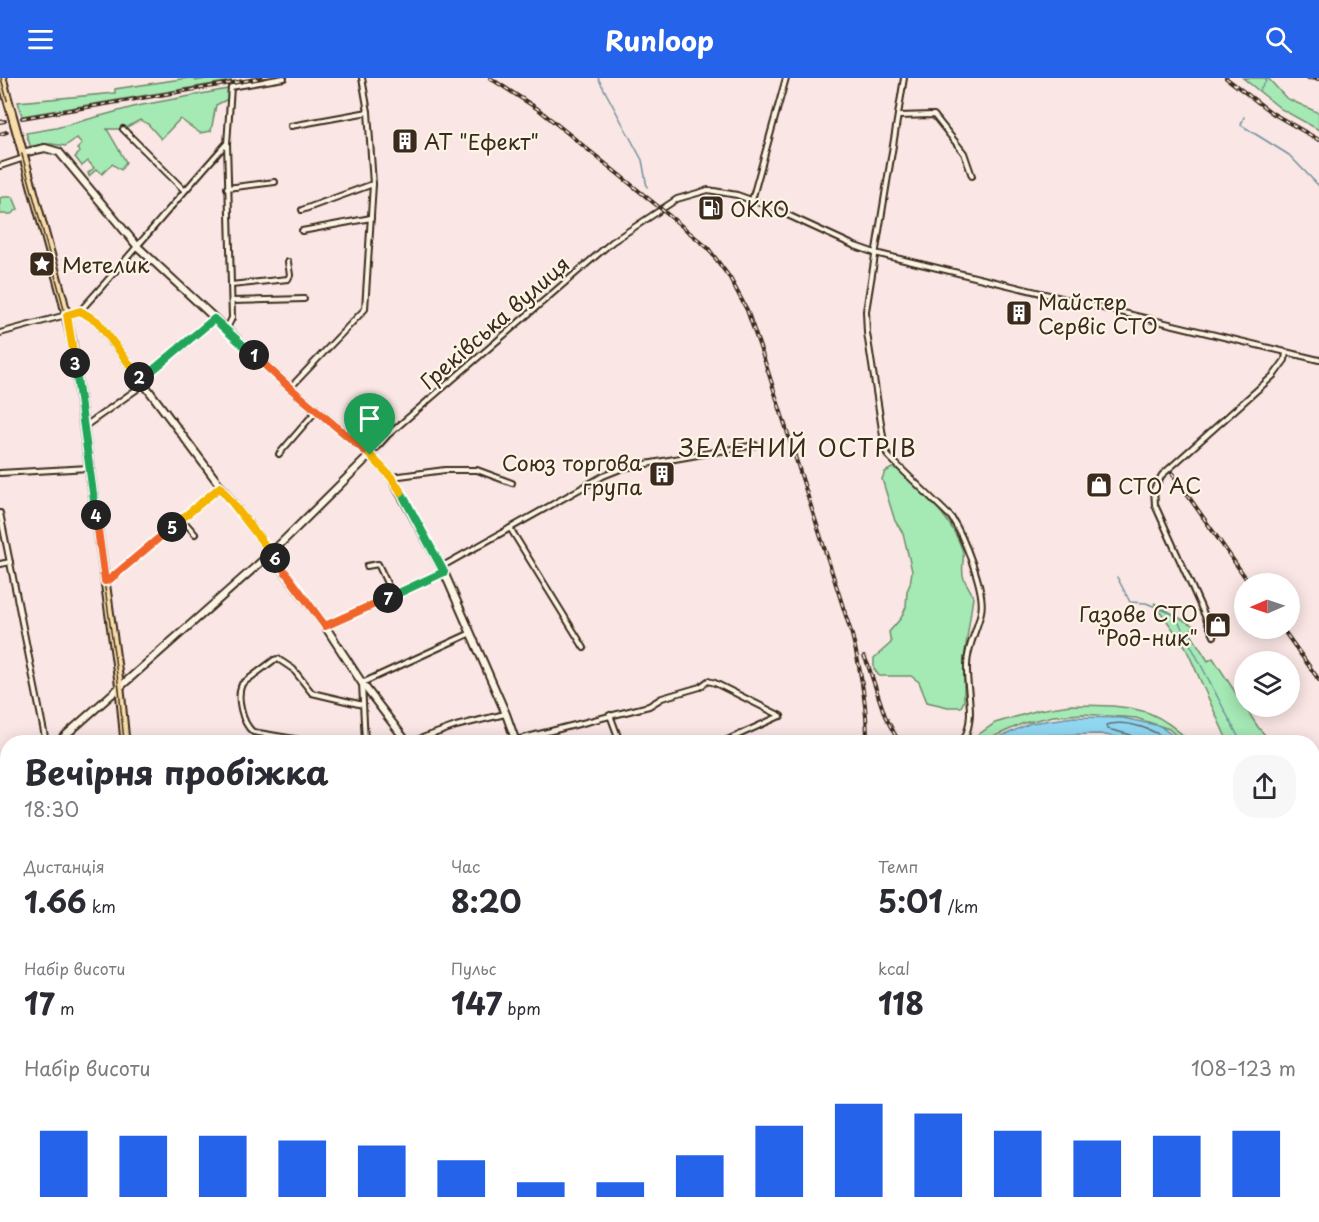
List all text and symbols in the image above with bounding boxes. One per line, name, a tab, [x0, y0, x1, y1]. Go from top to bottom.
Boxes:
text: Runloop	[605, 19, 714, 60]
icon: menu	[24, 23, 57, 56]
icon: search	[1262, 23, 1295, 56]
place label: АТ "Ефект"	[424, 125, 539, 157]
building icon: АТ "Ефект"	[390, 126, 420, 156]
place label: ОККО	[730, 192, 789, 224]
fuel station icon: ОККО	[696, 193, 726, 223]
place label: Метелик	[62, 248, 150, 280]
street label: Греківська вулиця	[412, 248, 576, 396]
place icon: Метелик	[27, 249, 57, 279]
place label: Майстер Сервіс СТО	[1038, 285, 1158, 341]
building icon: Майстер Сервіс СТО	[1004, 298, 1034, 328]
pin: 1	[239, 340, 269, 370]
text: 1	[250, 343, 258, 367]
pin: 3	[60, 348, 90, 378]
text: 3	[70, 351, 80, 375]
pin: 2	[124, 362, 154, 392]
text: 2	[133, 365, 145, 389]
pin	[344, 393, 395, 455]
icon: arrive	[353, 402, 386, 435]
district label: ЗЕЛЕНИЙ ОСТРІВ	[679, 429, 917, 465]
place label: Союз торгова група	[502, 446, 642, 502]
building icon: Союз торгова група	[647, 459, 677, 489]
place label: СТО АС	[1118, 469, 1201, 501]
shop icon: СТО АС	[1084, 470, 1114, 500]
pin: 4	[81, 500, 111, 530]
text: 4	[91, 503, 101, 527]
pin: 5	[157, 512, 187, 542]
text: 5	[167, 515, 177, 539]
pin: 6	[260, 543, 290, 573]
text: 6	[269, 546, 281, 570]
north arrow	[1234, 573, 1300, 639]
map controls	[1234, 573, 1300, 717]
pin: 7	[373, 583, 403, 613]
text: 7	[383, 586, 393, 610]
place label: Газове СТО "Род-ник"	[1079, 597, 1198, 653]
shop icon: Газове СТО "Род-ник"	[1203, 610, 1233, 640]
button: layers	[1234, 651, 1300, 717]
text: Вечірня пробіжка	[24, 746, 329, 796]
button: share	[1233, 755, 1296, 818]
text: 18:30	[24, 794, 79, 824]
text: Дистанція	[24, 854, 105, 878]
text: Час	[451, 854, 480, 878]
text: Темп	[878, 854, 918, 878]
text: 1.66	[24, 878, 87, 923]
text: 8:20	[451, 878, 522, 923]
text: 5:01	[878, 878, 943, 923]
text: km	[87, 894, 116, 918]
text: /km	[943, 894, 978, 918]
text: Набір висоти	[24, 956, 125, 980]
text: Пульс	[451, 956, 496, 980]
text: kcal	[878, 956, 910, 980]
text: 17	[24, 980, 55, 1025]
text: 147	[451, 980, 502, 1025]
text: 118	[878, 980, 924, 1025]
text: m	[55, 996, 75, 1020]
text: bpm	[502, 996, 541, 1020]
text: Набір висоти	[24, 1053, 151, 1083]
text: 108–123 m	[1191, 1053, 1296, 1083]

